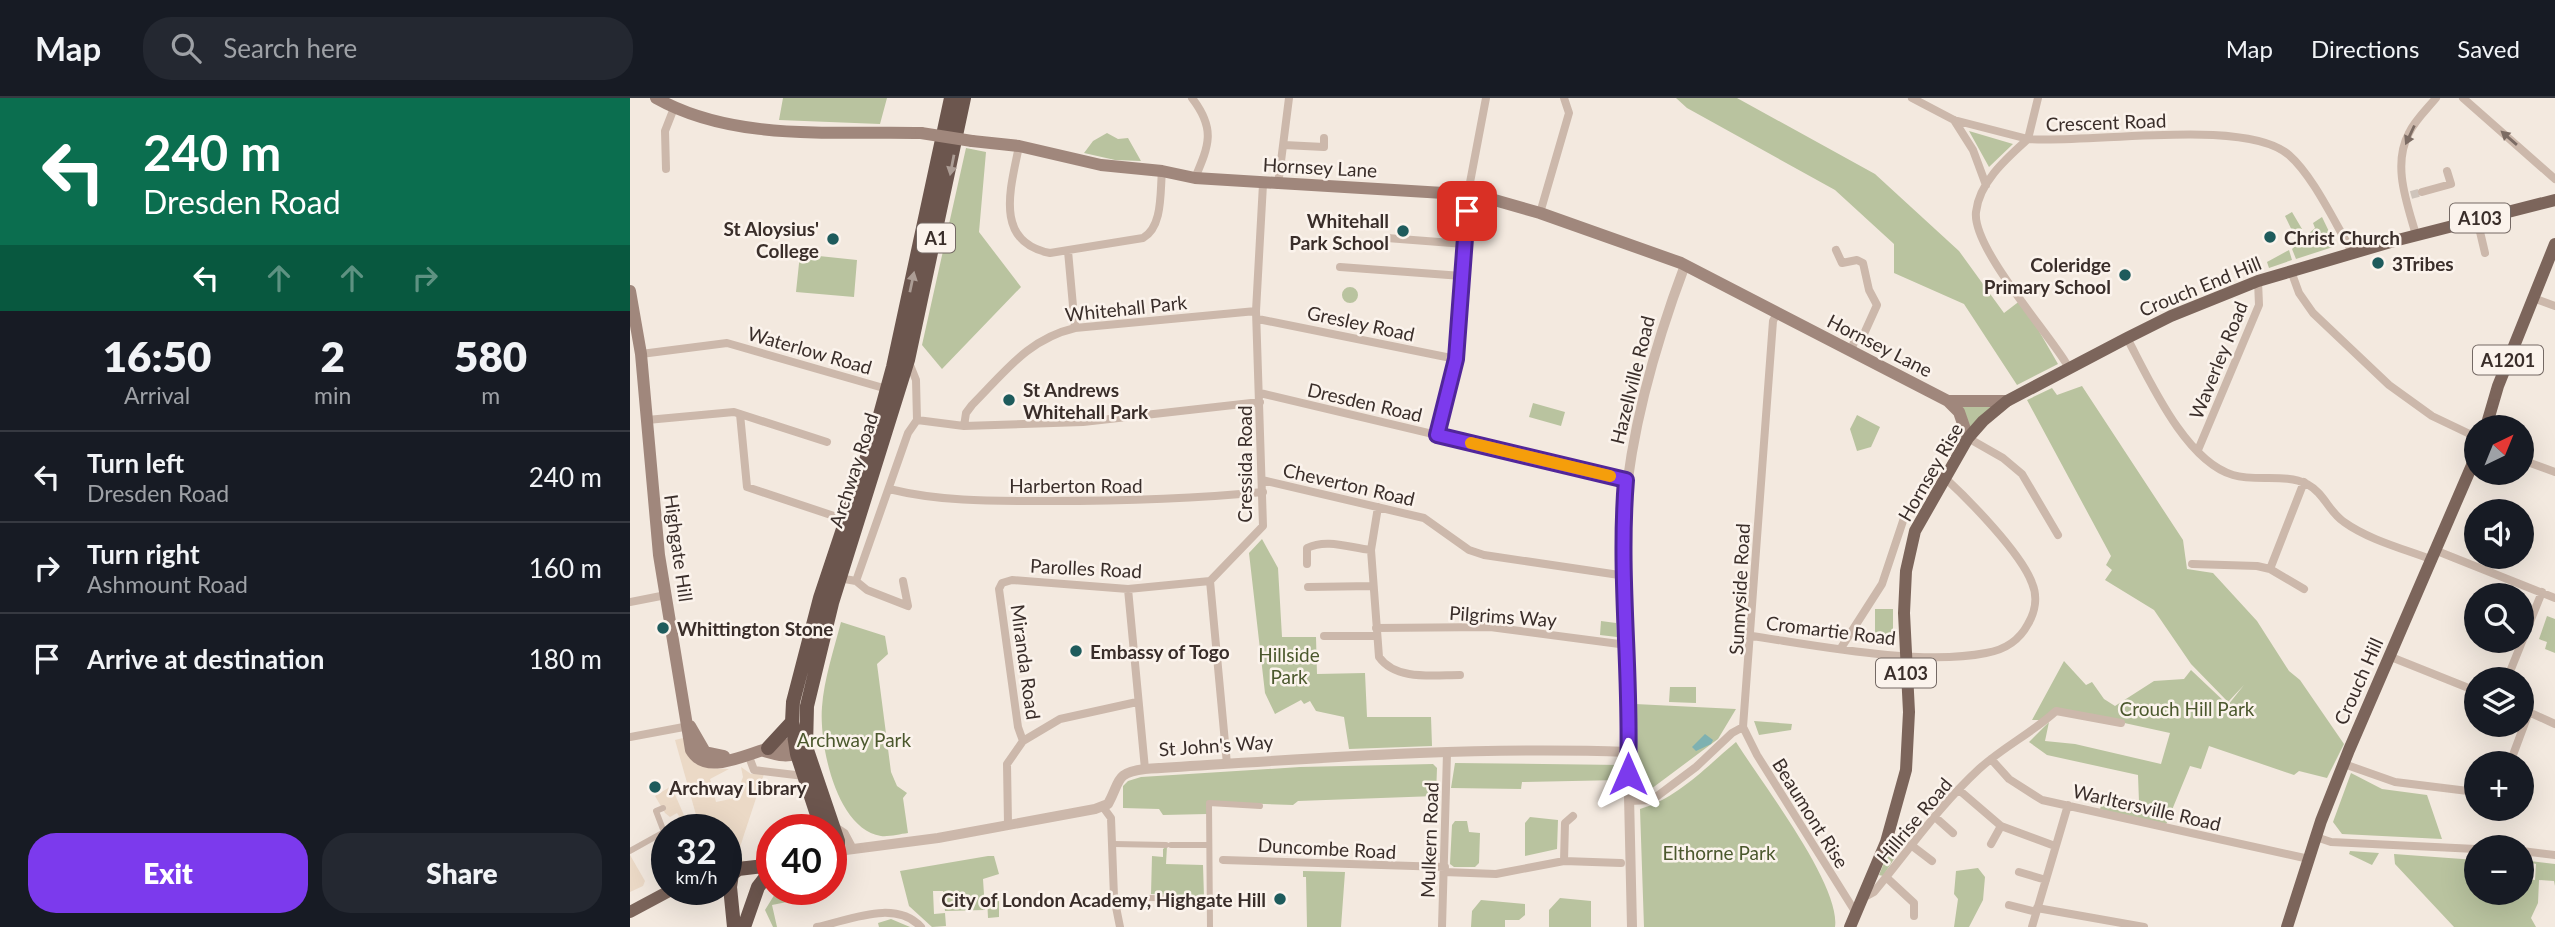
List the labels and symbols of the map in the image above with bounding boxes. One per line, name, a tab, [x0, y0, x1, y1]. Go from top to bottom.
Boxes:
street label: Crescent Road	[2045, 108, 2167, 136]
one-way arrow	[2404, 125, 2415, 145]
one-way arrow	[2500, 130, 2518, 146]
street label: Hornsey Lane	[1262, 153, 1378, 181]
one-way arrow	[946, 154, 957, 176]
pin	[1437, 181, 1497, 241]
road number: A103	[2450, 204, 2510, 232]
place label: Whitehall Park School	[1289, 209, 1389, 254]
place label: St Aloysius' College	[723, 217, 819, 262]
road number: A1	[917, 223, 955, 252]
marker: Whitehall Park School	[1395, 223, 1411, 239]
place label: Christ Church	[2284, 226, 2400, 249]
marker: Christ Church	[2262, 229, 2278, 245]
marker: St Aloysius' College	[825, 231, 841, 247]
street label: Crouch End Hill	[2136, 251, 2264, 321]
place label: 3Tribes	[2392, 252, 2454, 275]
place label: Coleridge Primary School	[1984, 253, 2111, 298]
marker: 3Tribes	[2370, 255, 2386, 271]
marker: Coleridge Primary School	[2117, 267, 2133, 283]
one-way arrow	[907, 271, 918, 293]
street label: Whitehall Park	[1064, 290, 1188, 326]
street label: Waverley Road	[2184, 298, 2252, 422]
street label: Gresley Road	[1305, 300, 1417, 346]
street label: Hornsey Lane	[1824, 309, 1936, 381]
street label: Hazellville Road	[1605, 313, 1659, 447]
street label: Waterlow Road	[745, 321, 875, 379]
road number: A1201	[2473, 346, 2543, 374]
place label: St Andrews Whitehall Park	[1023, 378, 1149, 423]
street label: Dresden Road	[1305, 378, 1425, 426]
marker: St Andrews Whitehall Park	[1001, 392, 1017, 408]
street label: Cressida Road	[1233, 405, 1256, 523]
street label: Archway Road	[824, 410, 882, 530]
north arrow	[2464, 415, 2534, 485]
street label: Hornsey Rise	[1893, 419, 1967, 525]
street label: Cheverton Road	[1281, 458, 1417, 510]
street label: Harberton Road	[1009, 474, 1143, 497]
street label: Highgate Hill	[660, 493, 698, 603]
street label: Sunnyside Road	[1724, 523, 1754, 655]
street label: Parolles Road	[1029, 554, 1143, 582]
street label: Pilgrims Way	[1448, 601, 1558, 631]
street label: Miranda Road	[1007, 603, 1045, 721]
street label: Cromartie Road	[1765, 611, 1897, 649]
place label: Whittington Stone	[677, 617, 833, 640]
marker: Whittington Stone	[655, 620, 671, 636]
street label: Crouch Hill	[2329, 634, 2387, 728]
place label: Embassy of Togo	[1090, 640, 1230, 663]
marker: Embassy of Togo	[1068, 643, 1084, 659]
park label: Hillside Park	[1258, 643, 1320, 688]
road number: A103	[1876, 658, 1936, 688]
park label: Crouch Hill Park	[2120, 697, 2255, 720]
park label: Archway Park	[797, 728, 911, 751]
street label: St John's Way	[1158, 730, 1274, 760]
position arrow	[1591, 737, 1665, 811]
street label: Beaumont Rise	[1768, 754, 1854, 872]
street label: Hillrise Road	[1872, 773, 1956, 867]
place label: Archway Library	[668, 776, 808, 799]
marker: Archway Library	[647, 779, 663, 795]
street label: Warltersville Road	[2071, 779, 2223, 835]
street label: Mulkern Road	[1415, 782, 1443, 898]
speed limit sign: 40	[756, 814, 847, 905]
street label: Duncombe Road	[1257, 833, 1397, 863]
park label: Elthorne Park	[1662, 841, 1776, 864]
place label: City of London Academy, Highgate Hill	[941, 888, 1266, 911]
marker: City of London Academy, Highgate Hill	[1272, 891, 1288, 907]

